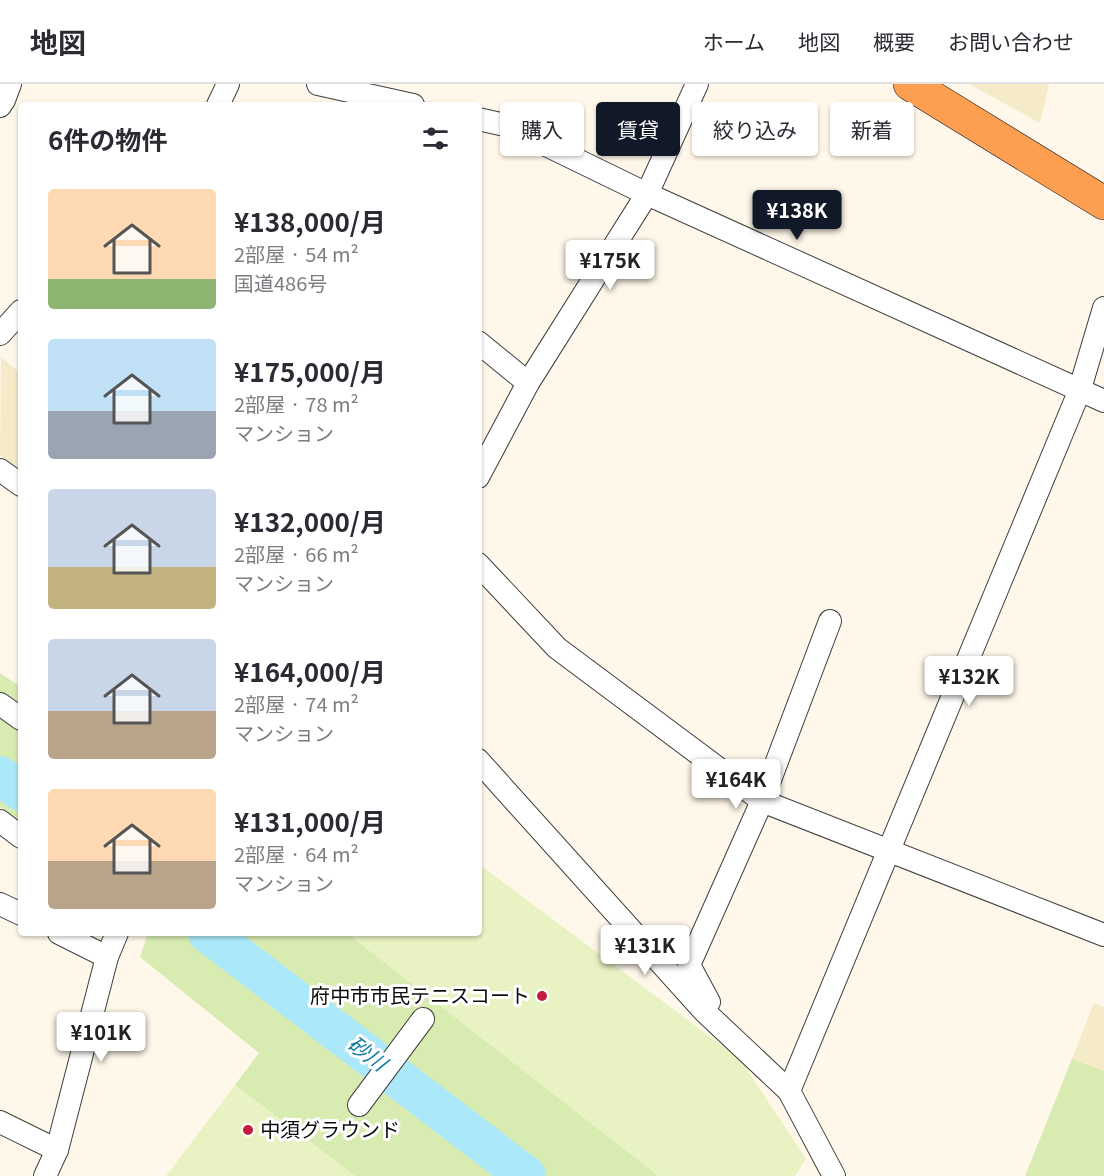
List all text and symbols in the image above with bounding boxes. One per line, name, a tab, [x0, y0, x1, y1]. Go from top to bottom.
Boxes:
text: 地図	[30, 21, 86, 61]
text: ホーム	[703, 26, 765, 56]
text: 地図	[798, 26, 840, 56]
text: 概要	[873, 26, 915, 56]
text: お問い合わせ	[948, 26, 1074, 56]
chip: 購入	[500, 102, 584, 156]
chip: 賃貸	[596, 102, 680, 156]
chip: 絞り込み	[692, 102, 818, 156]
chip: 新着	[830, 102, 914, 156]
text: 6件の物件	[48, 120, 167, 157]
icon: filters	[419, 122, 452, 155]
pin: ¥138K	[755, 190, 839, 241]
text: ¥138K	[767, 195, 827, 224]
text: ¥138,000/月	[234, 202, 386, 239]
icon: home	[96, 213, 168, 285]
text: 2部屋 · 54 m²	[234, 239, 359, 268]
pin: ¥175K	[568, 240, 652, 291]
text: ¥175K	[580, 245, 640, 274]
text: 国道486号	[234, 268, 327, 297]
text: ¥175,000/月	[234, 352, 386, 389]
icon: home	[96, 363, 168, 435]
text: 2部屋 · 78 m²	[234, 389, 359, 418]
text: マンション	[234, 418, 334, 447]
text: ¥132,000/月	[234, 502, 386, 539]
icon: home	[96, 513, 168, 585]
text: 2部屋 · 66 m²	[234, 539, 359, 568]
text: マンション	[234, 568, 334, 597]
text: ¥164,000/月	[234, 652, 386, 689]
pin: ¥132K	[927, 656, 1011, 707]
text: ¥132K	[939, 661, 999, 690]
icon: home	[96, 663, 168, 735]
text: 2部屋 · 74 m²	[234, 689, 359, 718]
text: マンション	[234, 718, 334, 747]
pin: ¥164K	[694, 759, 778, 810]
text: ¥164K	[706, 764, 766, 793]
text: ¥131,000/月	[234, 802, 386, 839]
icon: home	[96, 813, 168, 885]
text: 2部屋 · 64 m²	[234, 839, 359, 868]
text: マンション	[234, 868, 334, 897]
pin: ¥131K	[603, 925, 687, 976]
text: ¥131K	[615, 930, 675, 959]
place label: 府中市市民テニスコート	[310, 980, 530, 1009]
marker: 府中市市民テニスコート	[535, 989, 549, 1003]
pin: ¥101K	[59, 1012, 143, 1063]
text: ¥101K	[71, 1017, 131, 1046]
water label: 砂川	[342, 1028, 396, 1078]
place label: 中須グラウンド	[260, 1114, 400, 1143]
marker: 中須グラウンド	[241, 1123, 255, 1137]

